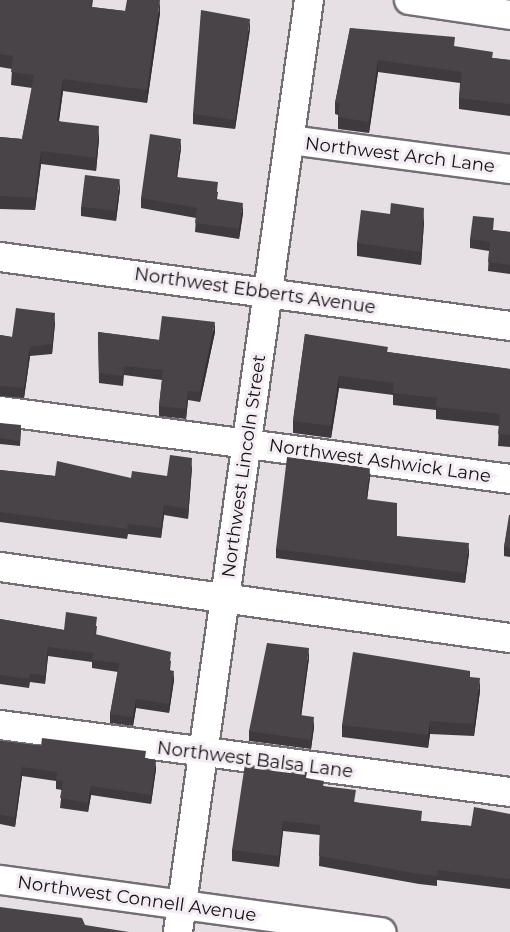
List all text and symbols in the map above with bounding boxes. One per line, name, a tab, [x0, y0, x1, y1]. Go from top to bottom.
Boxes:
street label: Northwest Arch Lane	[304, 133, 496, 177]
street label: Northwest Ebberts Avenue	[133, 263, 377, 319]
street label: Northwest Lincoln Street	[218, 353, 270, 579]
street label: Northwest Ashwick Lane	[268, 435, 492, 487]
street label: Northwest Balsa Lane	[156, 737, 354, 783]
street label: Northwest Connell Avenue	[16, 872, 258, 926]

